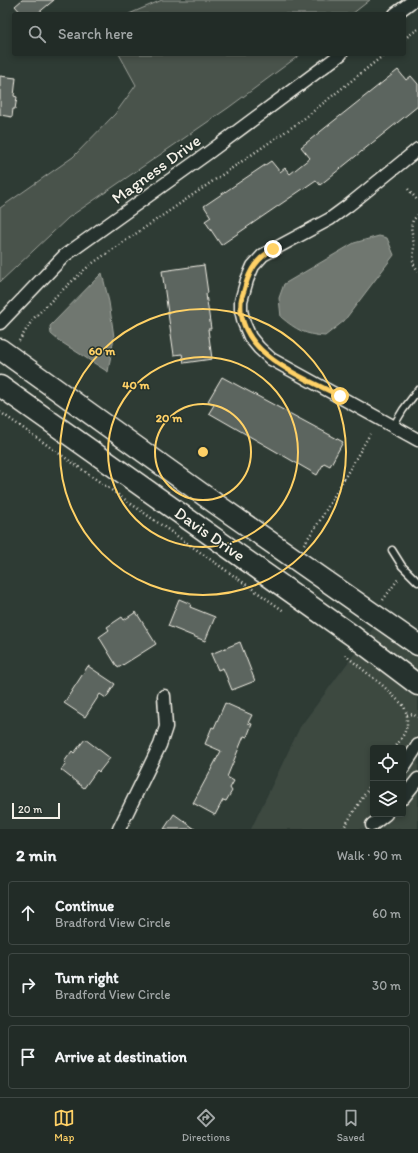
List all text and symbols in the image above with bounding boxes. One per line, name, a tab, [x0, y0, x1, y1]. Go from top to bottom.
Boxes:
search box	[12, 12, 406, 56]
icon: search	[26, 23, 48, 45]
text: Search here	[58, 25, 133, 43]
street label: Magness Drive	[108, 130, 204, 208]
route end	[264, 240, 282, 258]
text: 60 m	[89, 344, 116, 358]
text: 40 m	[122, 378, 151, 392]
route start	[331, 387, 349, 405]
text: 20 m	[156, 411, 183, 425]
centre of rings	[196, 445, 210, 459]
street label: Davis Drive	[171, 502, 249, 566]
map controls	[370, 745, 406, 817]
button: locate	[370, 745, 406, 781]
button: layers	[370, 781, 406, 817]
scale bar	[12, 801, 60, 820]
text: 20 m	[18, 803, 42, 816]
text: 2 min	[16, 845, 56, 865]
text: Walk · 90 m	[337, 848, 402, 863]
text: Continue	[55, 897, 114, 915]
icon: ahead	[17, 902, 39, 924]
text: 60 m	[372, 906, 401, 921]
text: Bradford View Circle	[55, 915, 171, 930]
text: Turn right	[55, 969, 119, 987]
icon: right	[17, 974, 39, 996]
text: 30 m	[372, 978, 401, 993]
text: Bradford View Circle	[55, 987, 171, 1002]
icon: arrive	[17, 1046, 39, 1068]
text: Arrive at destination	[55, 1048, 187, 1066]
tab: Map	[53, 1107, 75, 1144]
tab: Directions	[182, 1107, 230, 1144]
tab: Saved	[337, 1107, 365, 1144]

